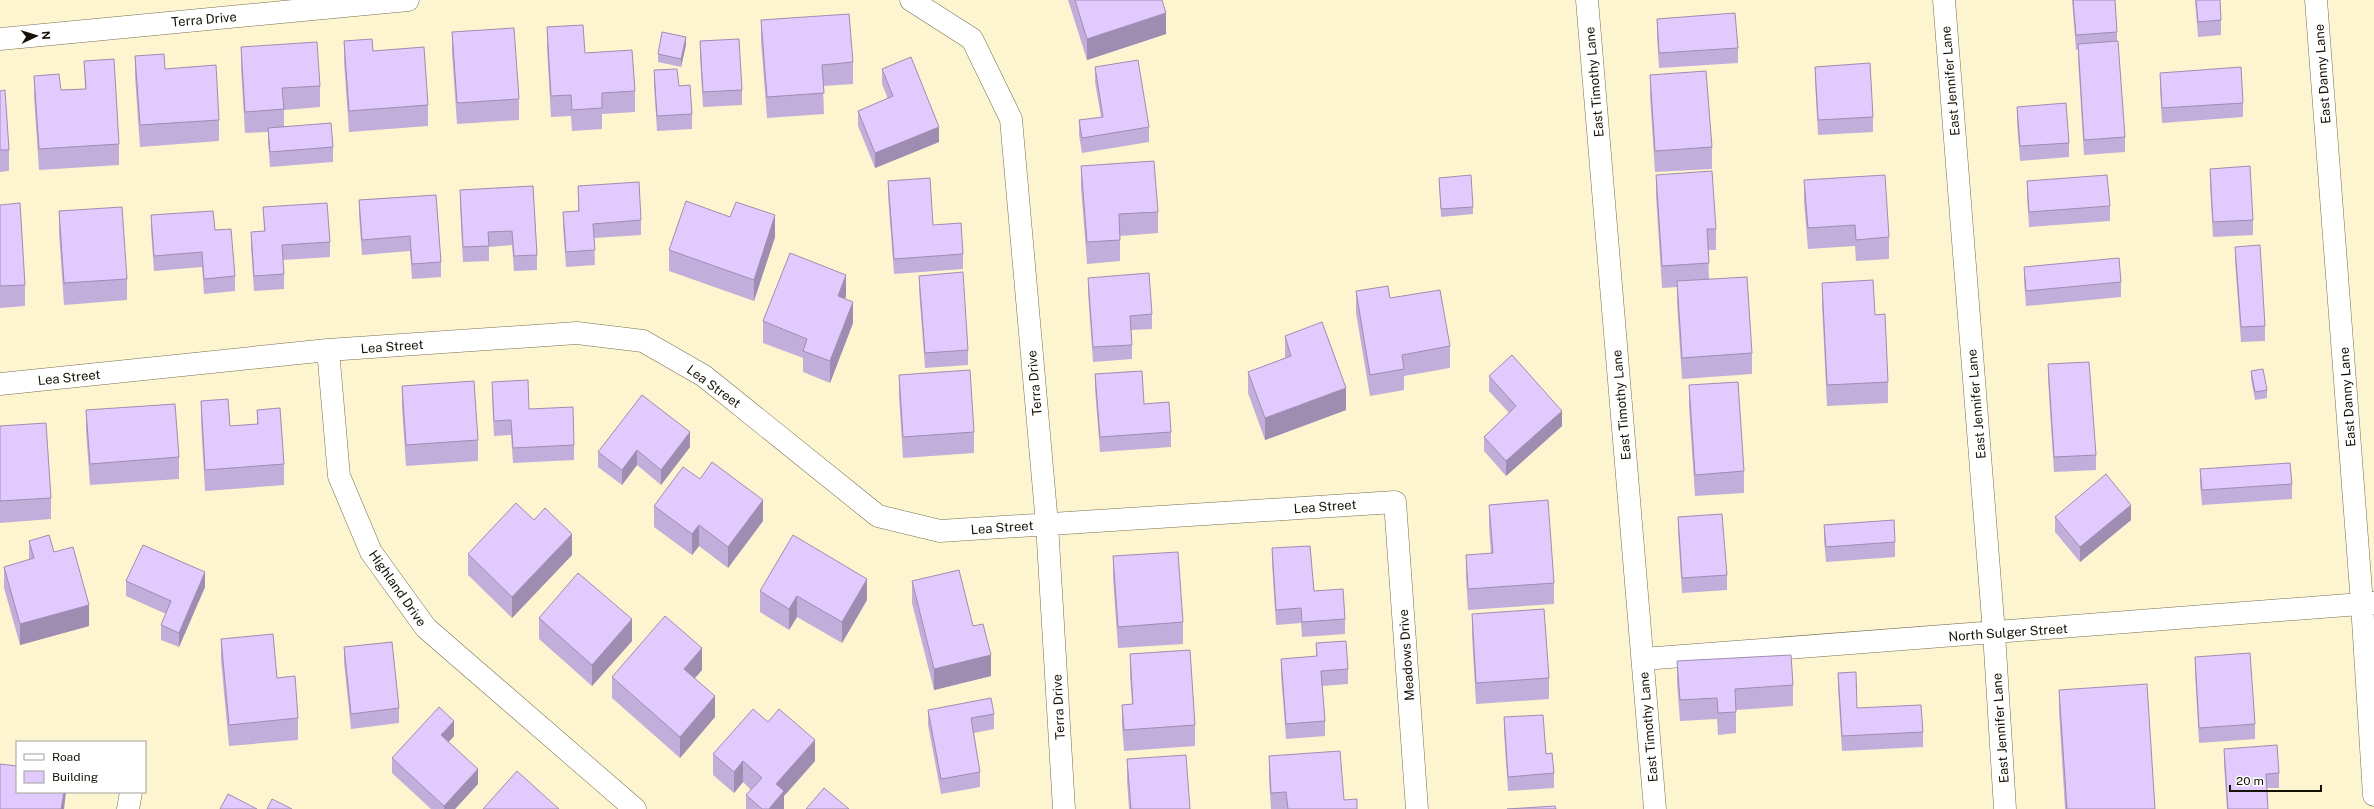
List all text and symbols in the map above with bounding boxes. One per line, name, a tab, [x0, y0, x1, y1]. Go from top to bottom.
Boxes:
street label: Terra Drive	[171, 9, 237, 30]
north arrow	[16, 16, 56, 56]
street label: East Danny Lane	[2312, 23, 2333, 124]
street label: East Jennifer Lane	[1938, 25, 1963, 137]
street label: East Timothy Lane	[1582, 26, 1607, 138]
text: N	[40, 31, 52, 40]
street label: Lea Street	[360, 337, 424, 356]
street label: East Danny Lane	[2337, 346, 2358, 447]
street label: East Jennifer Lane	[1964, 348, 1989, 460]
street label: East Timothy Lane	[1609, 349, 1634, 461]
street label: Terra Drive	[1024, 350, 1045, 416]
street label: Lea Street	[684, 362, 744, 411]
street label: Lea Street	[37, 367, 101, 388]
street label: Lea Street	[1293, 497, 1357, 516]
street label: Lea Street	[970, 518, 1034, 537]
street label: Highland Drive	[366, 547, 429, 629]
street label: Meadows Drive	[1396, 609, 1417, 701]
street label: North Sulger Street	[1948, 621, 2068, 644]
street label: East Timothy Lane	[1636, 671, 1661, 783]
street label: East Jennifer Lane	[1989, 672, 2012, 784]
street label: Terra Drive	[1049, 674, 1068, 740]
legend	[16, 741, 146, 793]
text: Road	[52, 750, 80, 764]
scale bar	[2230, 767, 2321, 793]
text: Building	[52, 770, 98, 784]
text: 20 m	[2236, 774, 2264, 788]

